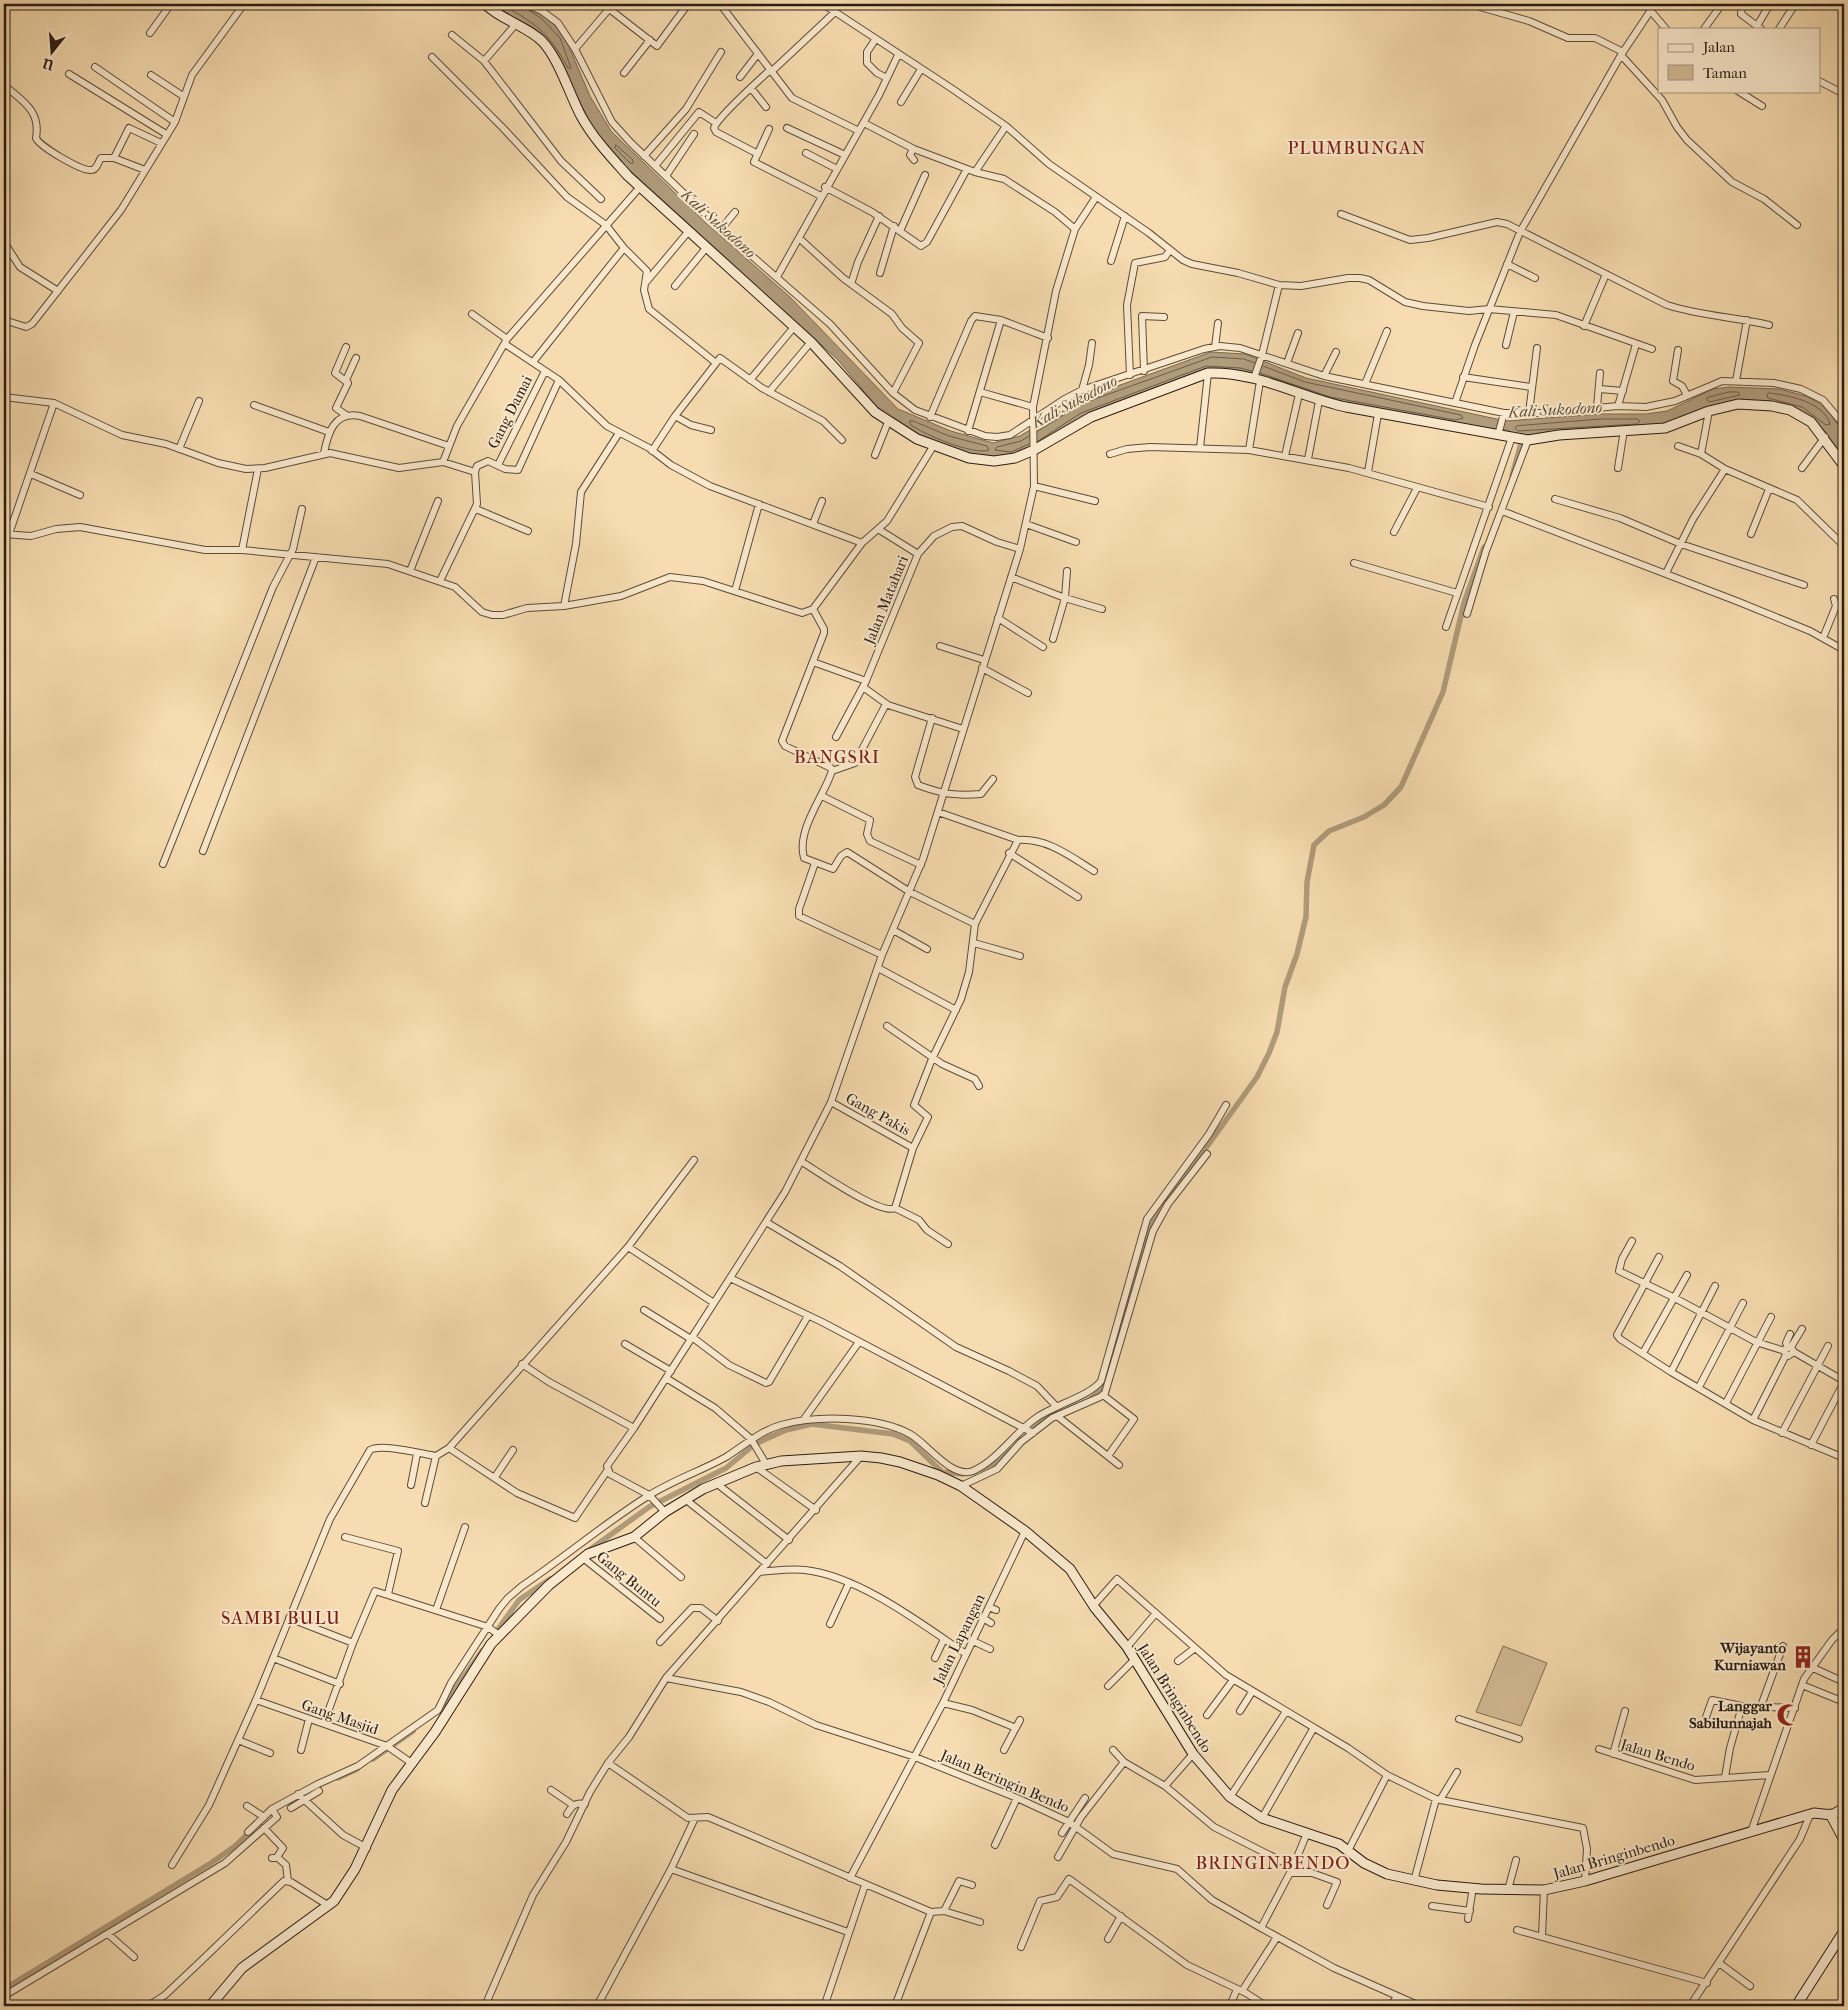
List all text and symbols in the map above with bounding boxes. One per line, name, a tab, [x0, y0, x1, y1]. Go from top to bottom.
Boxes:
north arrow	[28, 28, 78, 78]
legend	[1658, 28, 1820, 92]
text: Jalan	[1702, 38, 1735, 56]
text: U	[41, 54, 57, 74]
text: Taman	[1703, 64, 1747, 82]
district label: PLUMBUNGAN	[1288, 138, 1426, 159]
water label: Kali Sukodono	[676, 184, 760, 262]
water label: Kali Sukodono	[1027, 371, 1121, 432]
street label: Gang Damai	[484, 372, 536, 452]
water label: Kali Sukodono	[1506, 398, 1603, 422]
street label: Jalan Matahari	[860, 552, 912, 648]
district label: BANGSRI	[794, 747, 880, 768]
street label: Gang Pakis	[843, 1089, 914, 1139]
street label: Gang Buntu	[593, 1547, 665, 1611]
street label: Jalan Lapangan	[929, 1590, 989, 1688]
district label: SAMBI BULU	[221, 1608, 341, 1629]
street label: Jalan Bringinbendo	[1134, 1639, 1216, 1756]
place label: Wijayanto Kurniawan	[1714, 1639, 1786, 1674]
building icon: Wijayanto Kurniawan	[1790, 1644, 1816, 1670]
street label: Gang Masjid	[299, 1695, 382, 1739]
place label: Langgar Sabilunnajah	[1689, 1697, 1773, 1732]
mosque icon: Langgar Sabilunnajah	[1775, 1702, 1801, 1728]
street label: Jalan Bendo	[1618, 1735, 1698, 1775]
street label: Jalan Beringin Bendo	[937, 1745, 1072, 1816]
street label: Jalan Bringinbendo	[1550, 1831, 1677, 1883]
district label: BRINGINBENDO	[1196, 1853, 1350, 1874]

